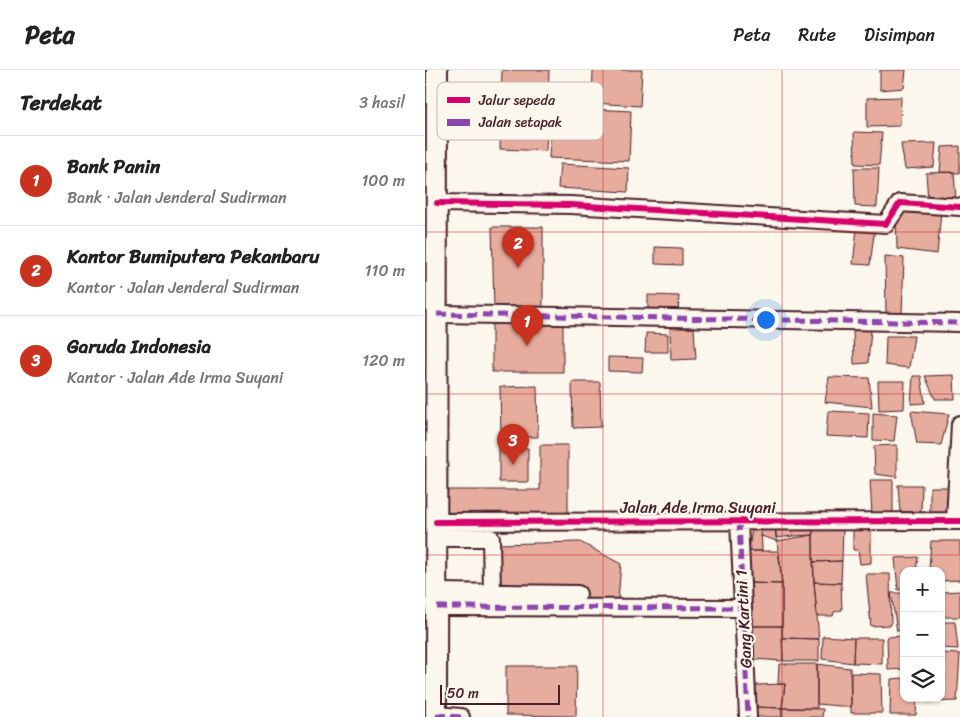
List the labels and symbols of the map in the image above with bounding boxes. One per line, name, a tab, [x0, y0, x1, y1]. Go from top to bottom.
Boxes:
legend	[437, 82, 603, 140]
text: Jalur sepeda	[478, 88, 556, 113]
text: Jalan setapak	[478, 110, 562, 135]
pin: 2	[502, 227, 534, 268]
pin: 1	[511, 305, 543, 346]
your location	[753, 307, 779, 333]
pin: 3	[497, 424, 529, 465]
street label: Jalan Ade Irma Suyani	[619, 493, 776, 522]
street label: Gang Kartini 1	[726, 569, 761, 669]
scale bar	[440, 682, 560, 705]

